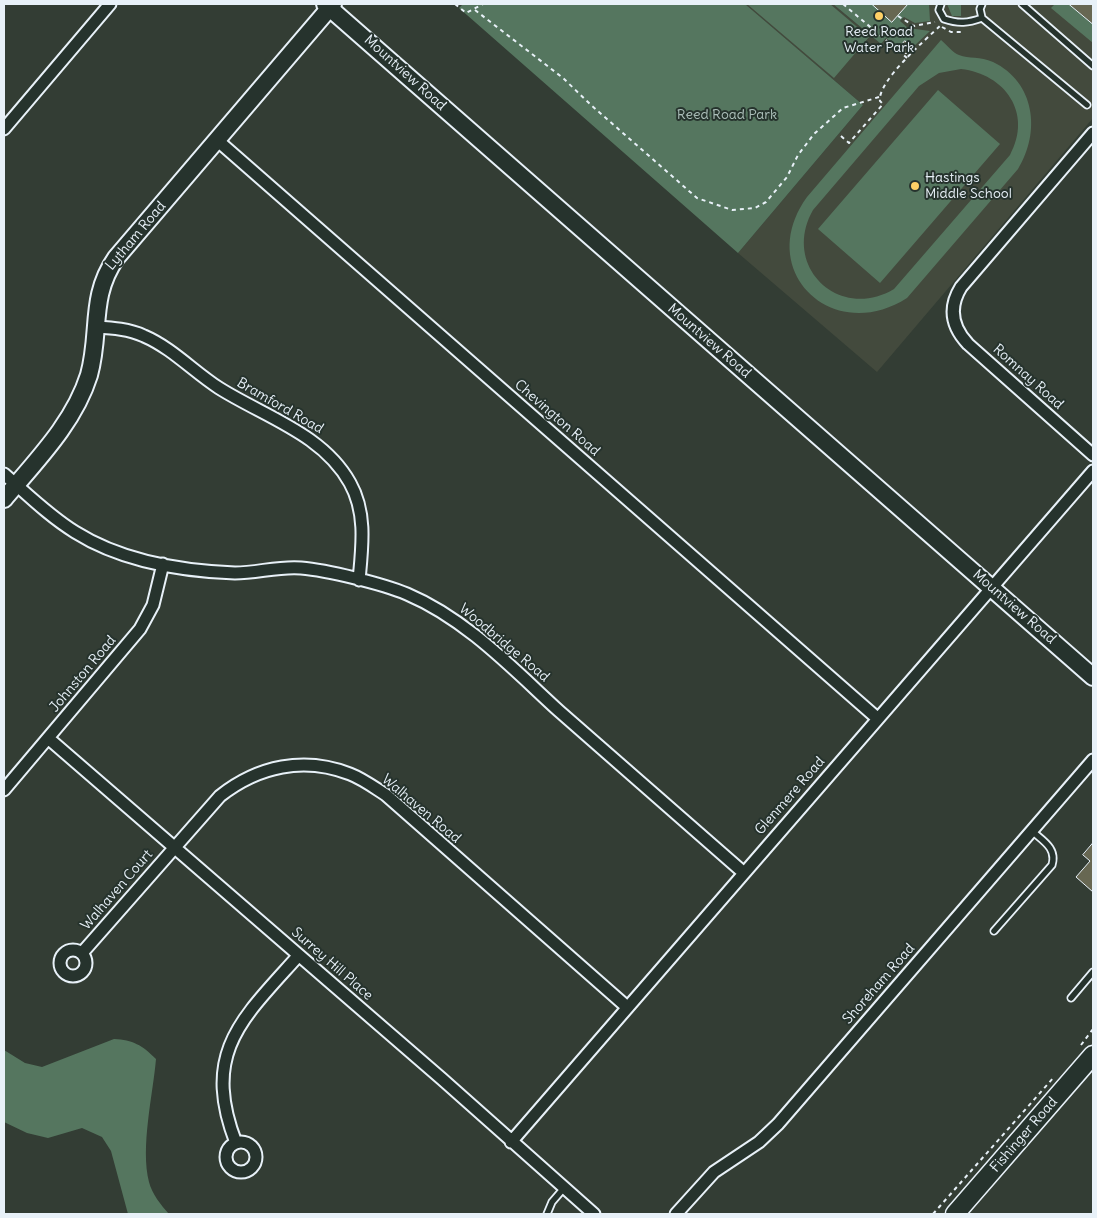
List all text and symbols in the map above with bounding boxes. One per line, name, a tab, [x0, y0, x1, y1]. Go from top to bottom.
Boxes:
marker: Reed Road Water Park	[873, 10, 885, 22]
place label: Reed Road Water Park	[844, 24, 914, 56]
street label: Mountview Road	[361, 32, 449, 114]
park label: Reed Road Park	[677, 107, 777, 123]
place label: Hastings Middle School	[925, 170, 1012, 202]
marker: Hastings Middle School	[909, 180, 921, 192]
street label: Lytham Road	[102, 198, 170, 274]
street label: Mountview Road	[664, 300, 754, 382]
street label: Romnay Road	[989, 341, 1067, 413]
street label: Bramford Road	[234, 374, 326, 438]
street label: Chevington Road	[511, 376, 603, 460]
street label: Mountview Road	[969, 566, 1059, 648]
street label: Woodbridge Road	[455, 600, 553, 686]
street label: Johnston Road	[46, 632, 120, 716]
street label: Glenmere Road	[752, 754, 828, 838]
street label: Walhaven Road	[378, 771, 464, 847]
street label: Walhaven Court	[78, 846, 156, 934]
street label: Surrey Hill Place	[288, 924, 376, 1004]
street label: Shoreham Road	[840, 940, 918, 1028]
street label: Fishinger Road	[987, 1094, 1061, 1176]

